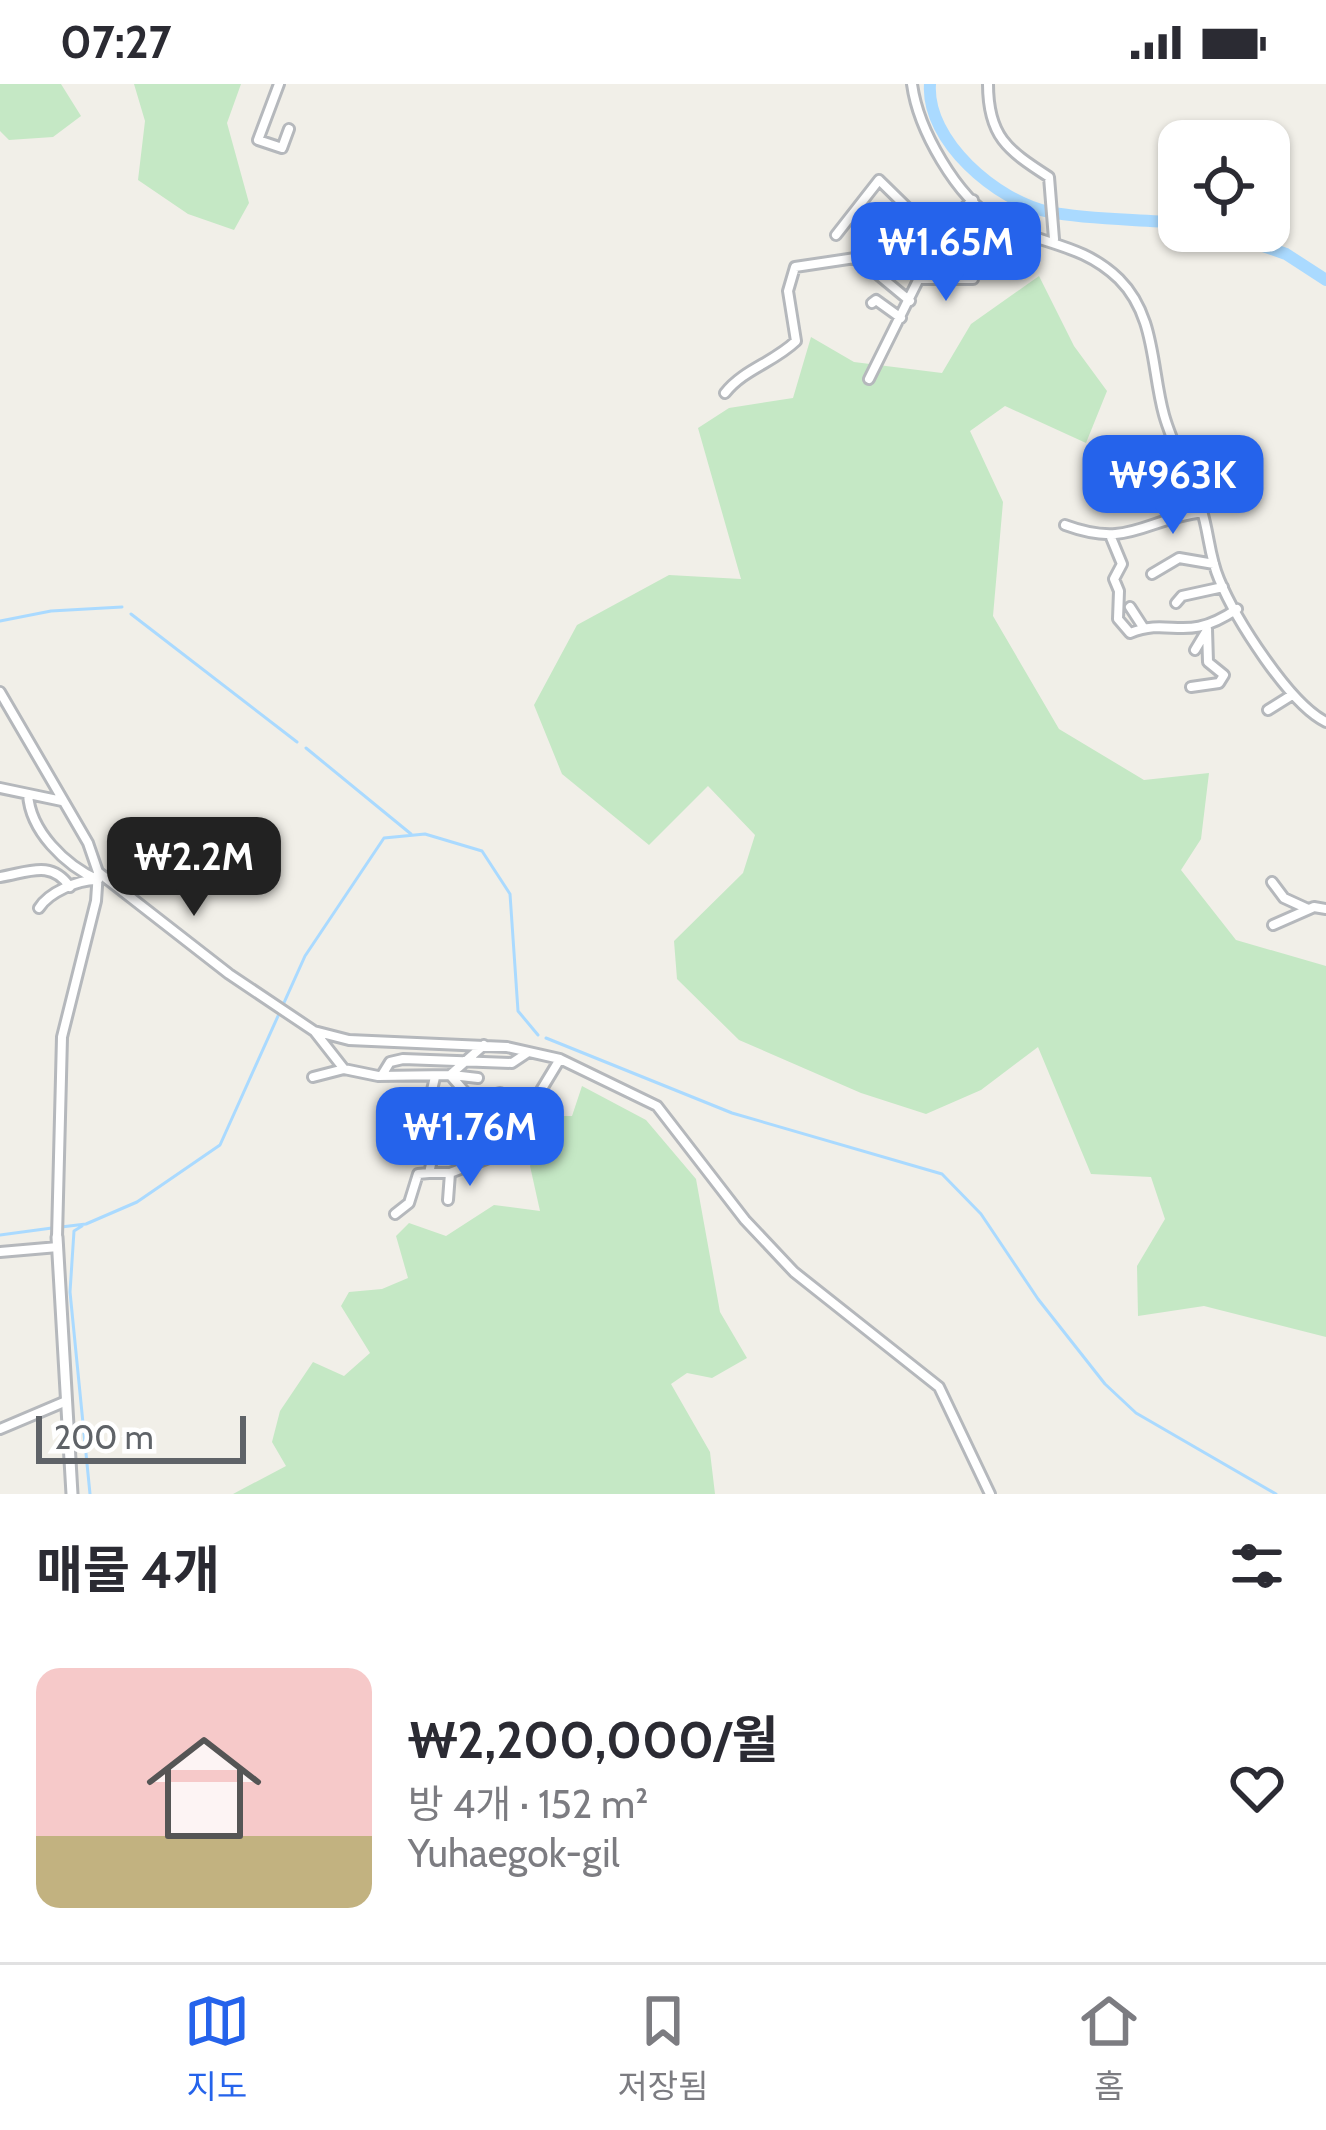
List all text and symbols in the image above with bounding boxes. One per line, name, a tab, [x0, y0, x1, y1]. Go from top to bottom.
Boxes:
text: 07:27	[60, 15, 171, 69]
map controls	[1158, 120, 1290, 252]
button: locate	[1158, 120, 1290, 252]
pin: ₩1.65M	[848, 202, 1044, 304]
text: ₩1.65M	[878, 217, 1014, 265]
pin: ₩963K	[1089, 435, 1257, 537]
text: ₩963K	[1109, 450, 1237, 498]
pin: ₩2.2M	[110, 817, 278, 919]
text: ₩2.2M	[134, 832, 254, 880]
pin: ₩1.76M	[372, 1087, 568, 1189]
text: ₩1.76M	[403, 1102, 537, 1150]
scale bar	[36, 1410, 246, 1463]
text: 200 m	[54, 1417, 154, 1457]
icon: filters	[1224, 1533, 1290, 1599]
text: 매물 4개	[36, 1539, 220, 1601]
text: ₩2,200,000/월	[408, 1709, 779, 1771]
icon: home	[132, 1716, 276, 1860]
icon: heart	[1224, 1755, 1290, 1821]
text: 방 4개 · 152 m²	[408, 1780, 648, 1828]
text: Yuhaegok-gil	[408, 1829, 620, 1877]
tab: 지도	[184, 1988, 250, 2108]
tab: 저장됨	[617, 1988, 709, 2108]
tab: 홈	[1076, 1988, 1142, 2108]

